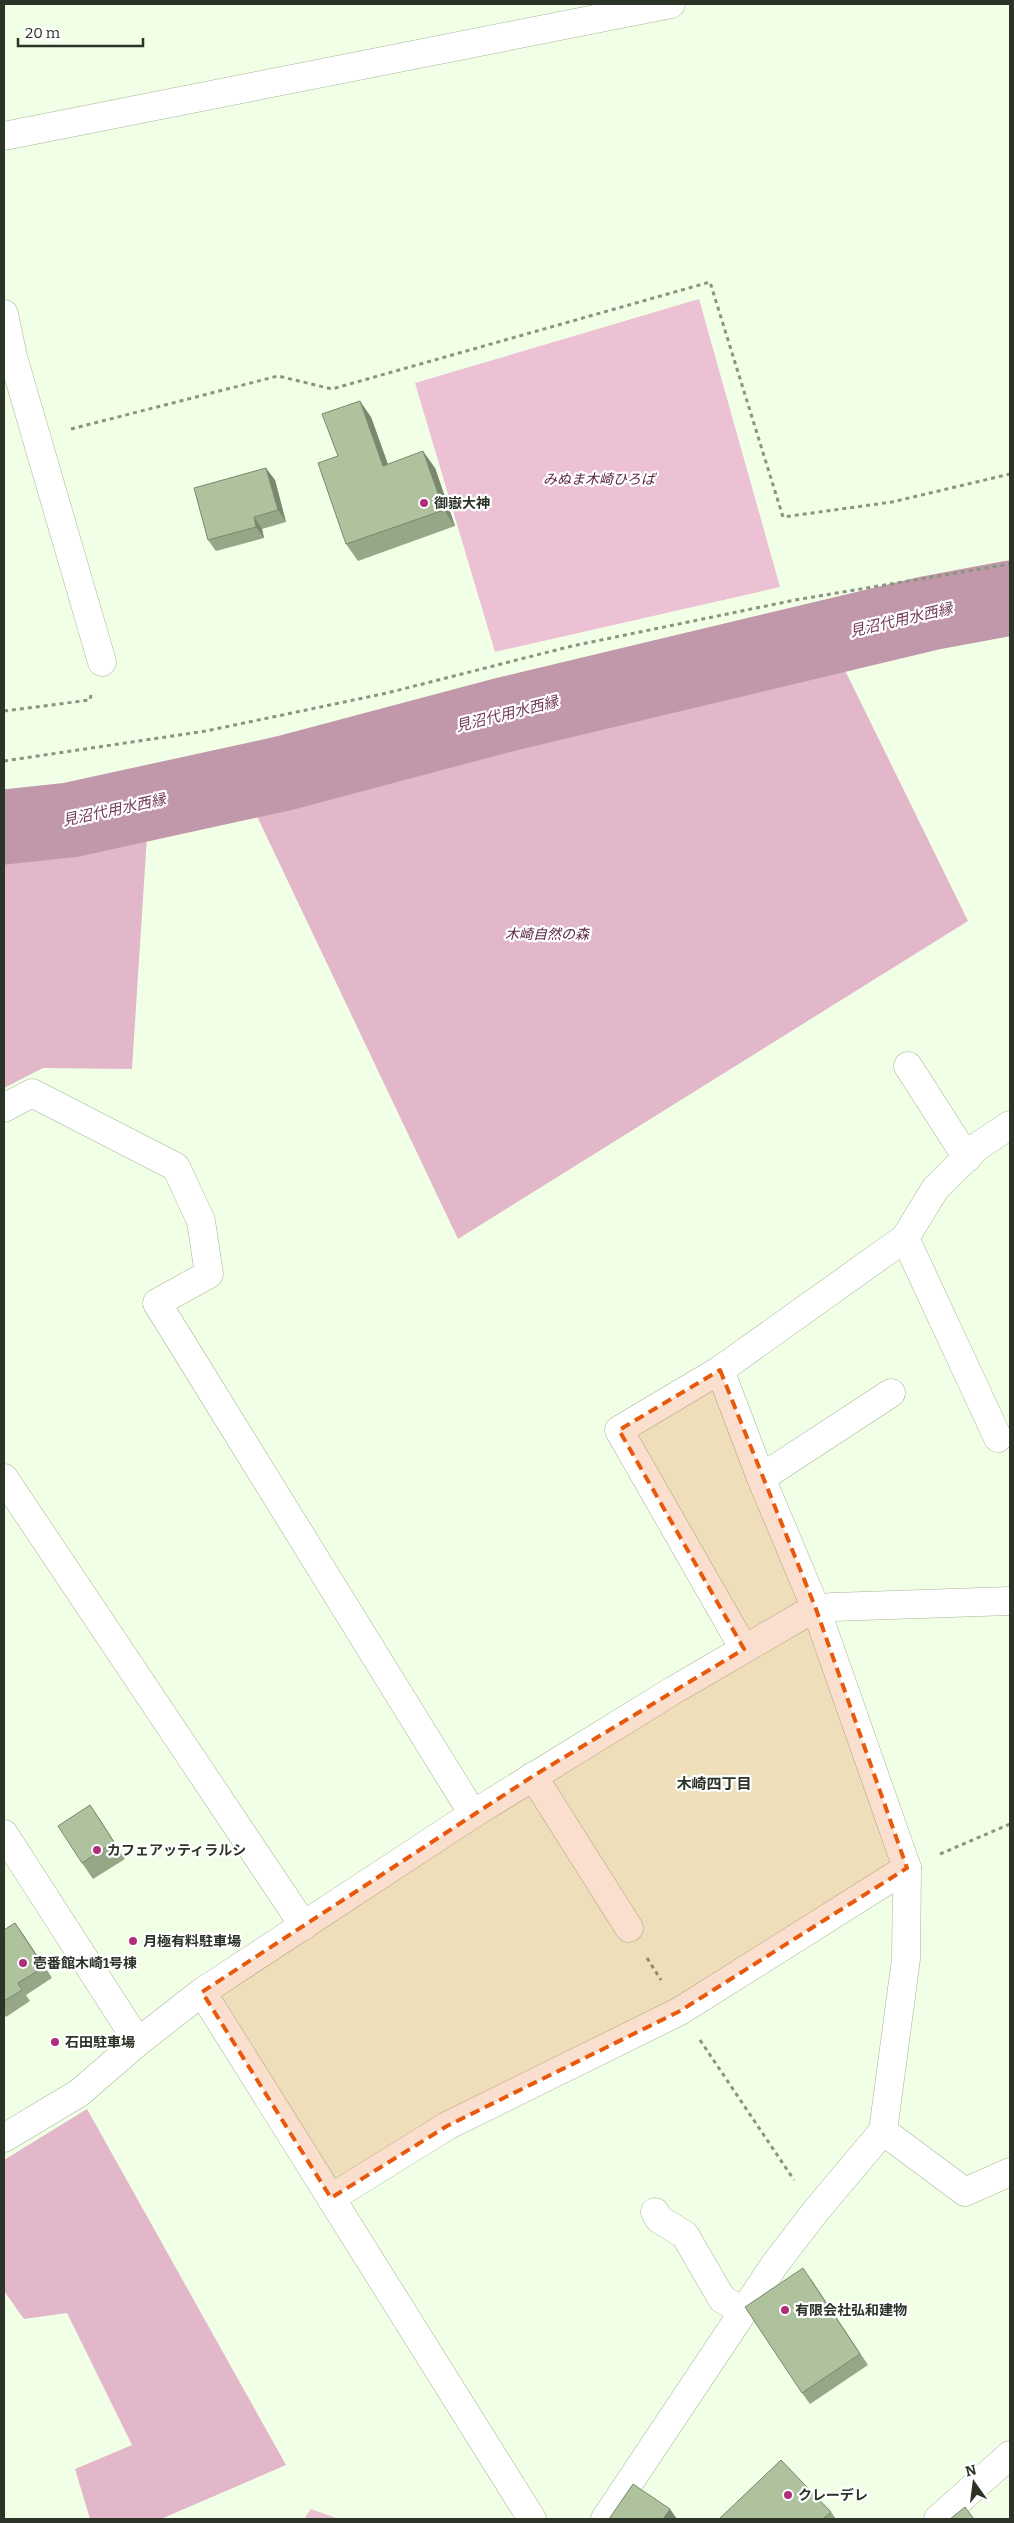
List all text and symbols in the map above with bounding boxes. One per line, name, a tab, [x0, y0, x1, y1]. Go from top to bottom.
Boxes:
scale bar	[18, 15, 142, 47]
text: 20 m	[25, 24, 61, 42]
park label: みぬま木崎ひろば	[543, 471, 658, 488]
place label: 御嶽大神	[434, 495, 490, 512]
marker: 御嶽大神	[418, 497, 430, 509]
water label: 見沼代用水西縁	[848, 599, 956, 641]
water label: 見沼代用水西縁	[454, 692, 562, 735]
water label: 見沼代用水西縁	[61, 790, 169, 830]
park label: 木崎自然の森	[505, 926, 591, 943]
district label: 木崎四丁目	[676, 1775, 752, 1793]
place label: カフェアッティラルシ	[107, 1842, 246, 1859]
marker: カフェアッティラルシ	[91, 1844, 103, 1856]
place label: 月極有料駐車場	[143, 1933, 241, 1950]
marker: 月極有料駐車場	[127, 1935, 139, 1947]
place label: 壱番館木崎1号棟	[33, 1955, 137, 1972]
marker: 壱番館木崎1号棟	[17, 1957, 29, 1969]
place label: 石田駐車場	[65, 2034, 135, 2051]
marker: 石田駐車場	[49, 2036, 61, 2048]
place label: 有限会社弘和建物	[795, 2302, 907, 2319]
marker: 有限会社弘和建物	[779, 2304, 791, 2316]
north arrow	[949, 2458, 999, 2508]
text: N	[964, 2461, 978, 2480]
place label: クレーデレ	[798, 2487, 868, 2504]
marker: クレーデレ	[782, 2489, 794, 2501]

